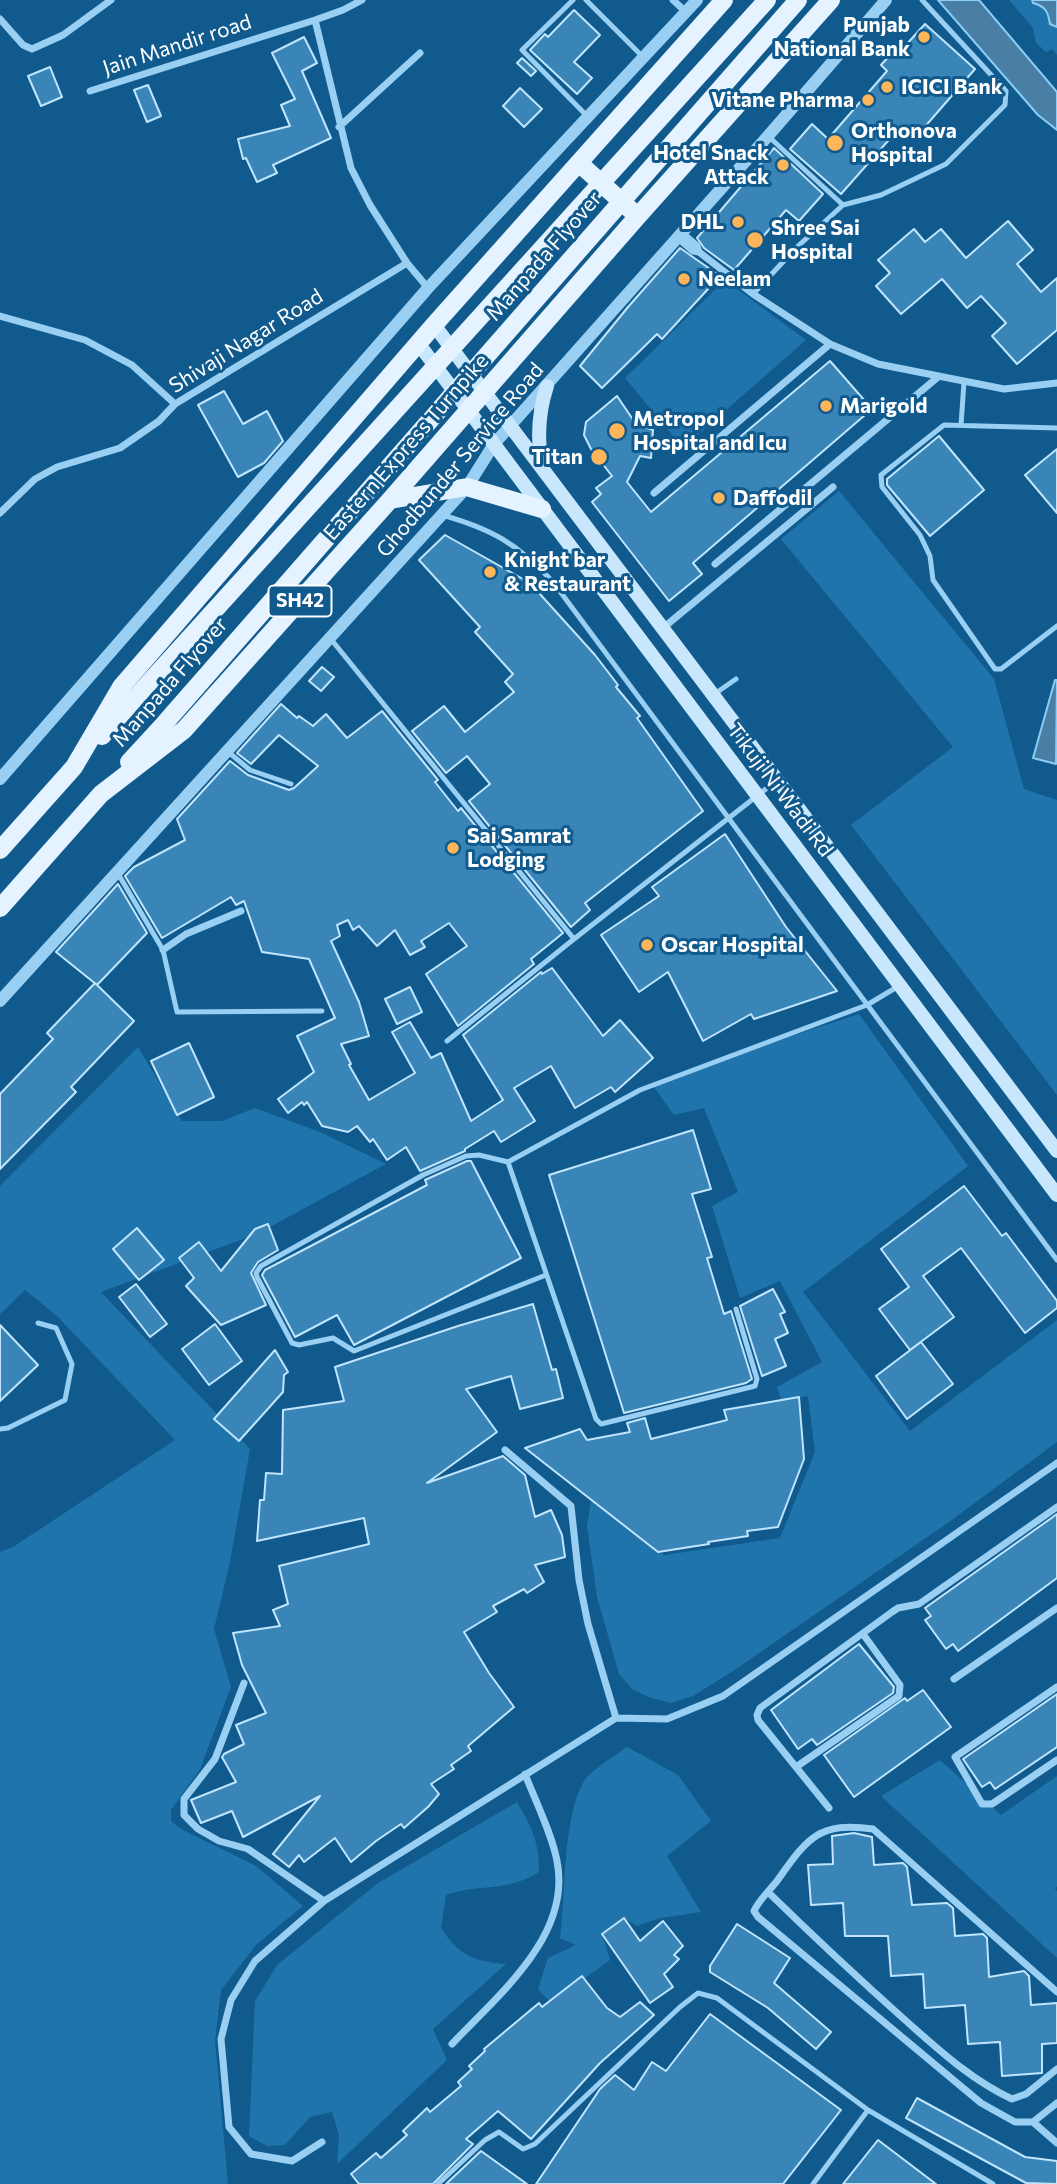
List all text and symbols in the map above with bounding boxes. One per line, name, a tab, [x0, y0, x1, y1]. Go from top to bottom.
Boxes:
street label: Jain Mandir road	[99, 9, 255, 81]
place label: Punjab National Bank	[774, 12, 910, 62]
marker: Punjab National Bank	[916, 29, 932, 45]
place label: ICICI Bank	[901, 74, 1003, 100]
marker: ICICI Bank	[879, 79, 895, 95]
place label: Vitane Pharma	[711, 87, 854, 113]
marker: Vitane Pharma	[860, 92, 876, 108]
place label: Orthonova Hospital	[851, 118, 957, 168]
marker: Orthonova Hospital	[825, 133, 845, 153]
place label: Hotel Snack Attack	[653, 140, 769, 190]
marker: Hotel Snack Attack	[775, 157, 791, 173]
street label: Manpada Flyover	[481, 186, 607, 326]
place label: DHL	[681, 209, 724, 235]
marker: DHL	[730, 214, 746, 230]
place label: Shree Sai Hospital	[771, 215, 860, 265]
marker: Shree Sai Hospital	[745, 230, 765, 250]
place label: Neelam	[698, 266, 771, 292]
marker: Neelam	[676, 271, 692, 287]
street label: Shivaji Nagar Road	[164, 284, 328, 398]
street label: Eastern Express Turnpike	[318, 349, 494, 545]
street label: Ghodbunder Service Road	[371, 358, 549, 562]
place label: Marigold	[840, 393, 927, 419]
marker: Marigold	[818, 398, 834, 414]
place label: Metropol Hospital and Icu	[633, 406, 787, 456]
marker: Metropol Hospital and Icu	[607, 421, 627, 441]
place label: Titan	[532, 444, 583, 470]
marker: Titan	[589, 447, 609, 467]
place label: Daffodil	[733, 485, 812, 511]
marker: Daffodil	[711, 490, 727, 506]
place label: Knight bar & Restaurant	[504, 547, 631, 597]
marker: Knight bar & Restaurant	[482, 564, 498, 580]
road number: SH42	[268, 586, 332, 616]
street label: Manpada Flyover	[107, 612, 233, 752]
street label: Tikuji Ni Wadi Rd	[722, 718, 838, 862]
place label: Sai Samrat Lodging	[467, 823, 571, 873]
marker: Sai Samrat Lodging	[445, 840, 461, 856]
place label: Oscar Hospital	[661, 932, 804, 958]
marker: Oscar Hospital	[639, 937, 655, 953]

